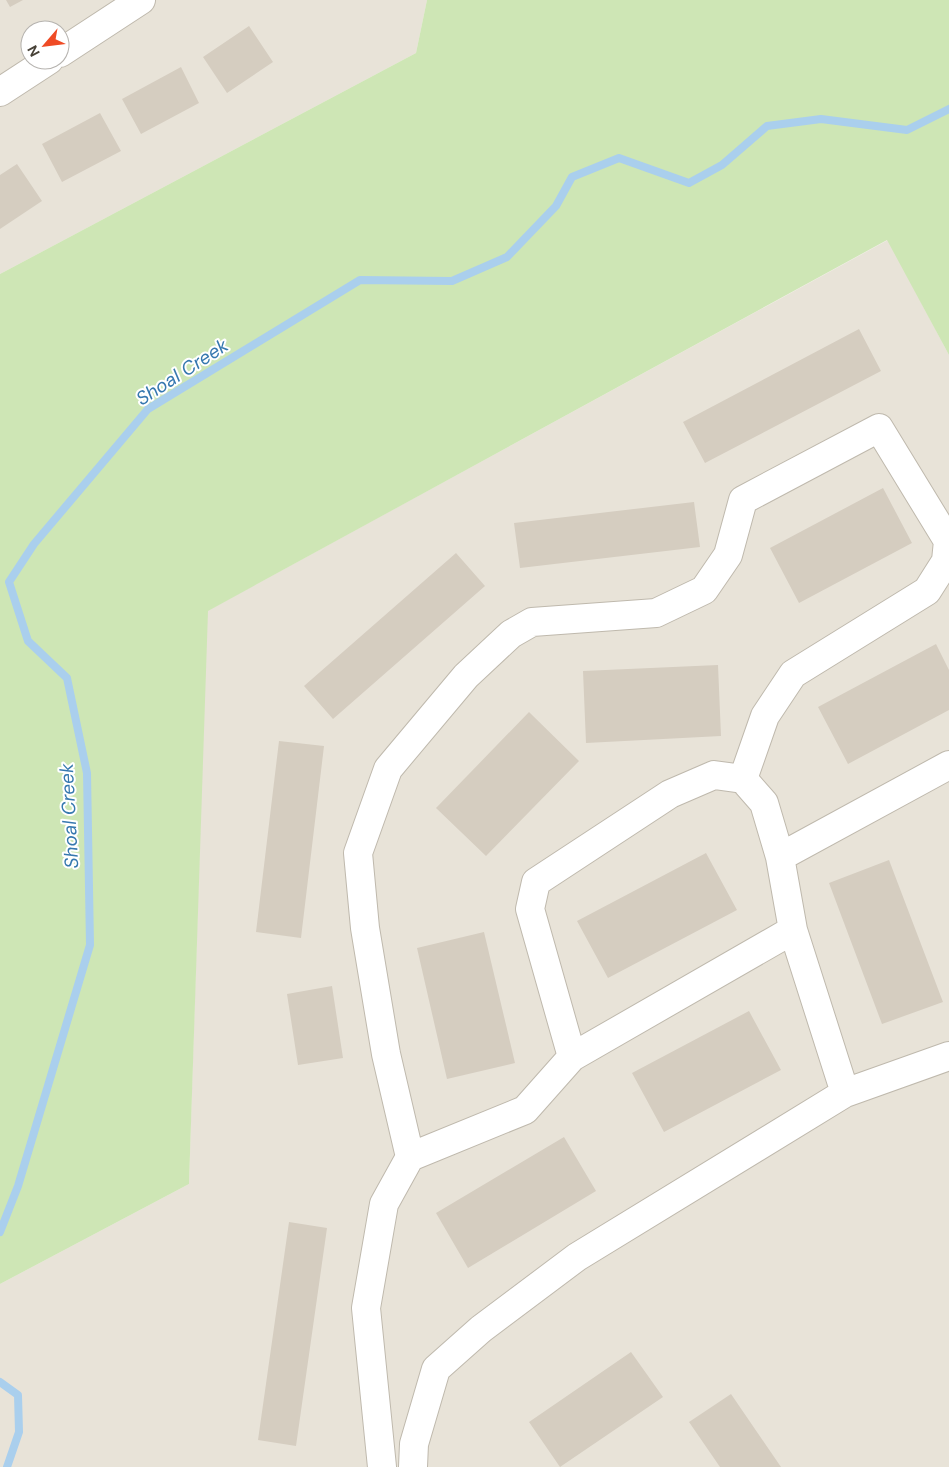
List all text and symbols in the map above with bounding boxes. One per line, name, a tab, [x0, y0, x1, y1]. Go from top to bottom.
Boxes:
north arrow	[20, 20, 70, 70]
text: N	[23, 42, 44, 60]
water label: Shoal Creek	[131, 333, 233, 411]
water label: Shoal Creek	[54, 763, 84, 869]

